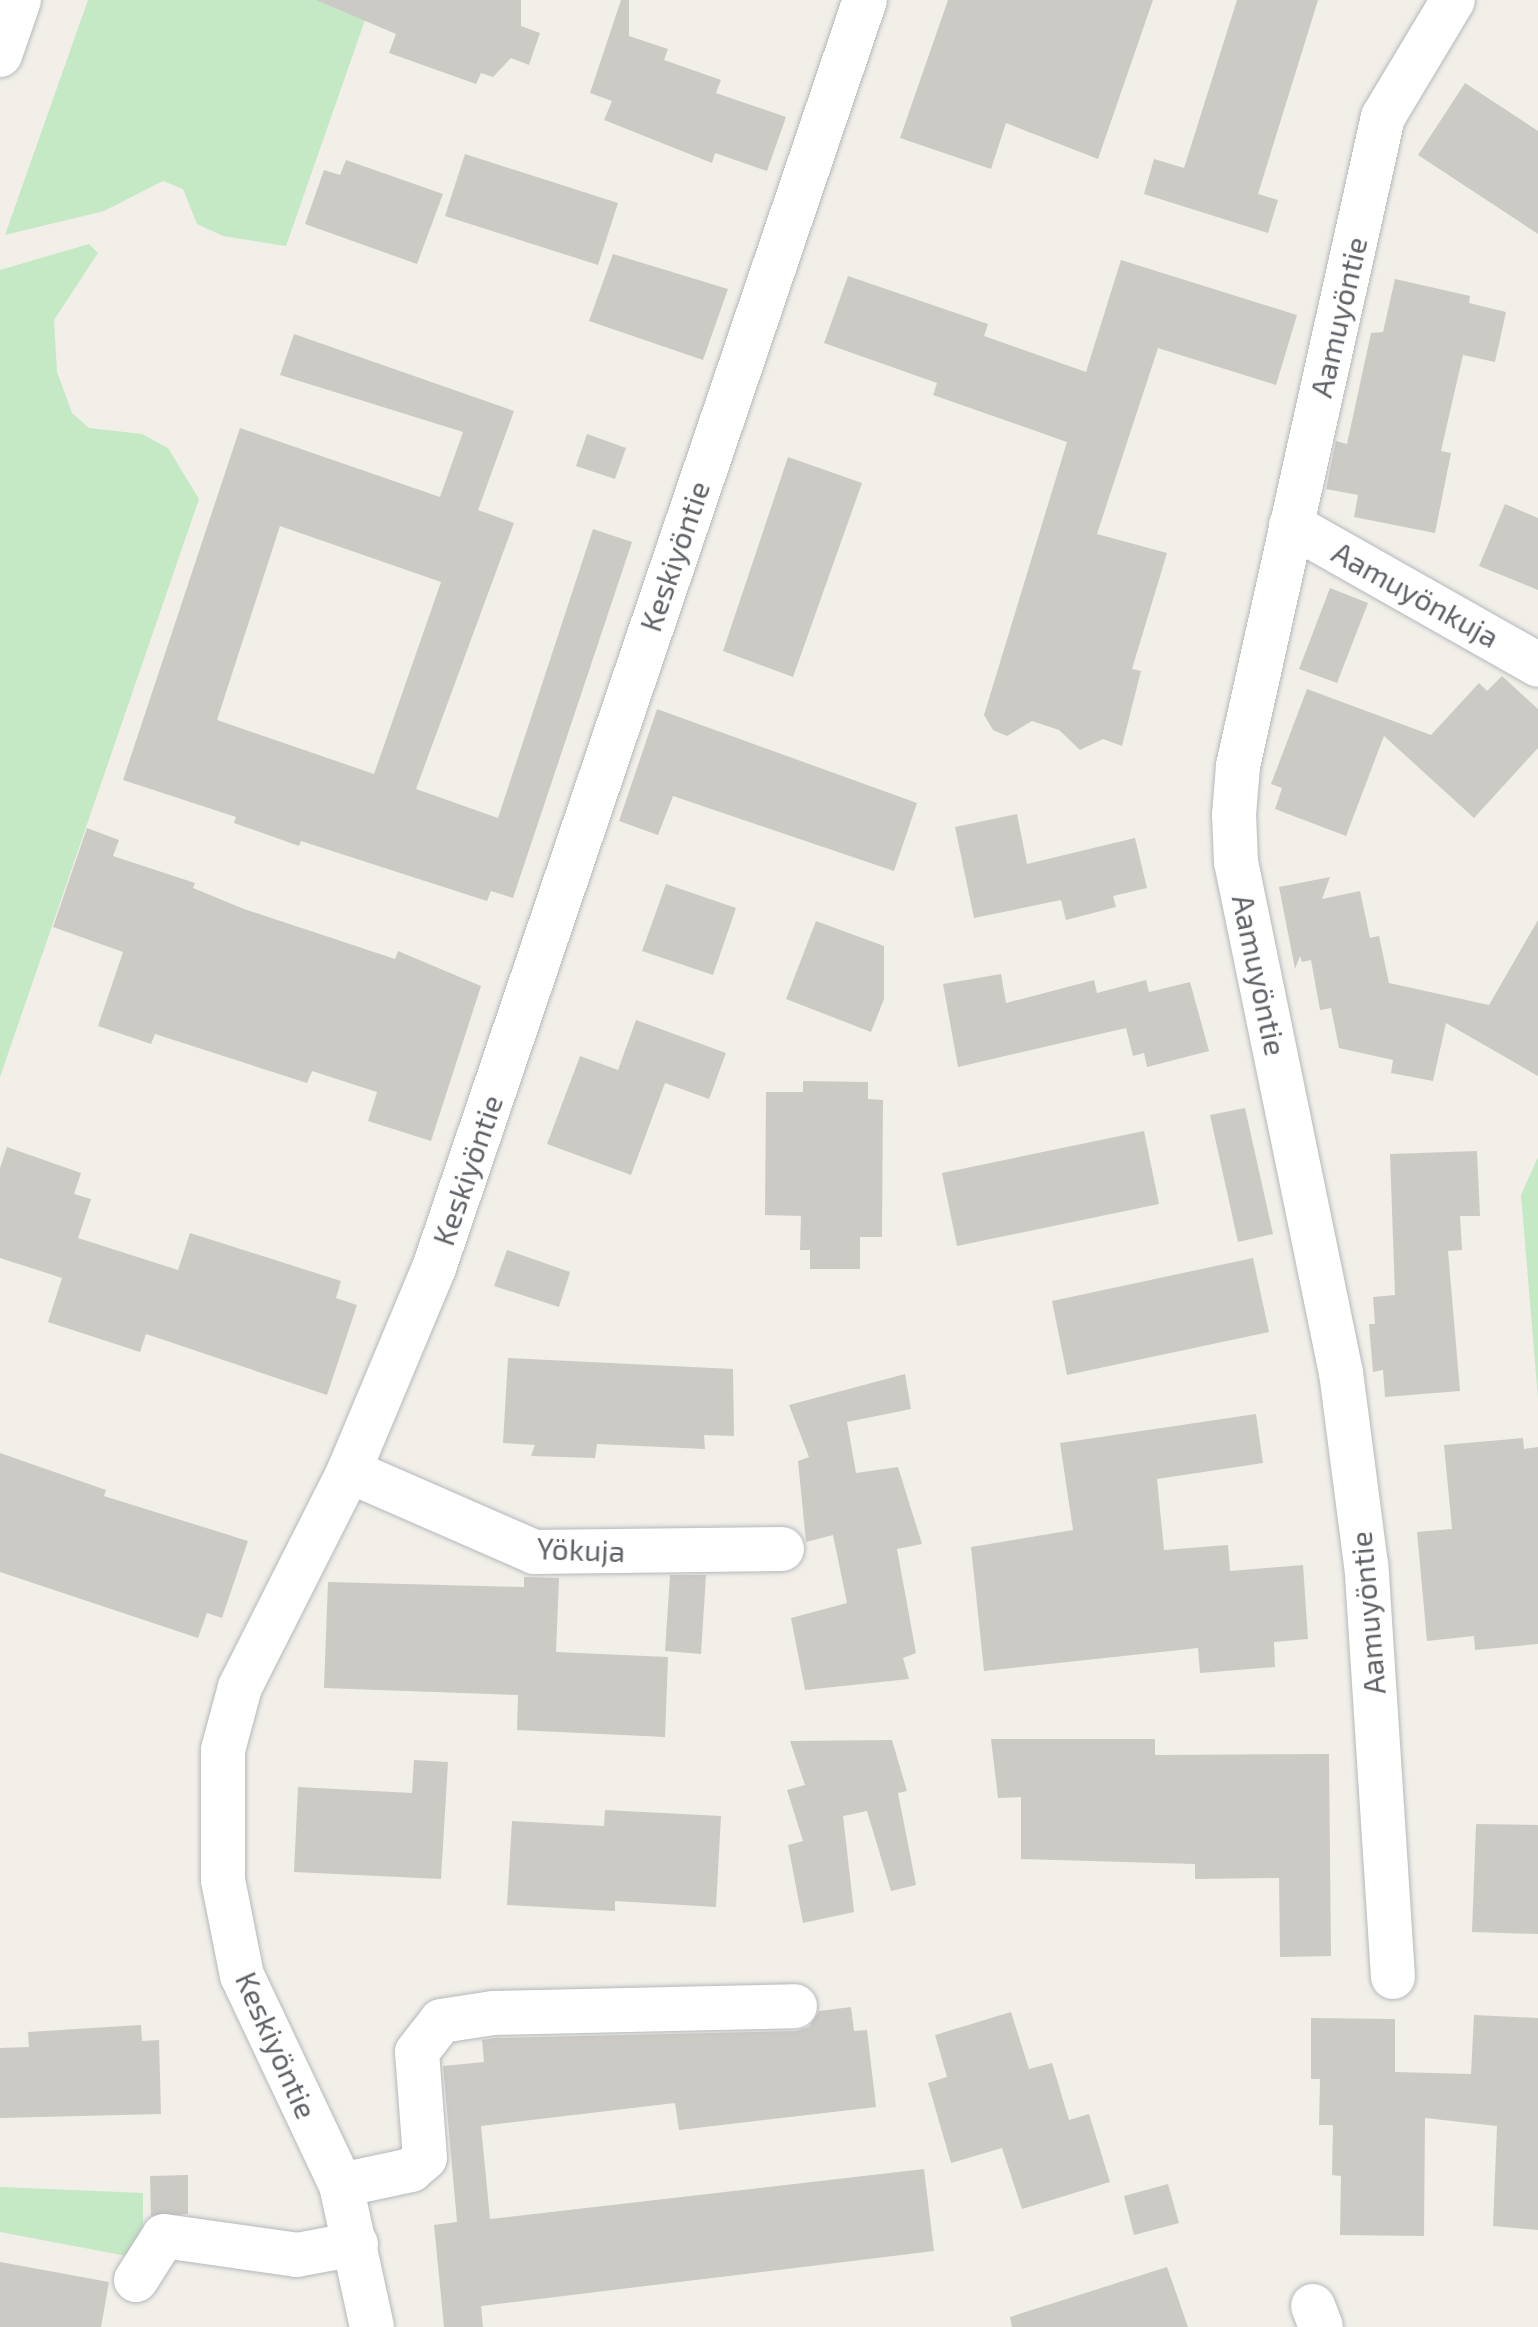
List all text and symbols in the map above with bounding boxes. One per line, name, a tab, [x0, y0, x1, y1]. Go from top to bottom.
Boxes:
street label: Aamuyöntie	[1302, 233, 1374, 401]
street label: Keskiyöntie	[631, 476, 717, 636]
street label: Aamuyönkuja	[1326, 533, 1506, 655]
street label: Aamuyöntie	[1225, 891, 1295, 1059]
street label: Keskiyöntie	[424, 1090, 510, 1250]
street label: Yökuja	[536, 1529, 626, 1569]
street label: Aamuyöntie	[1342, 1530, 1392, 1696]
street label: Keskiyöntie	[229, 1966, 325, 2124]

